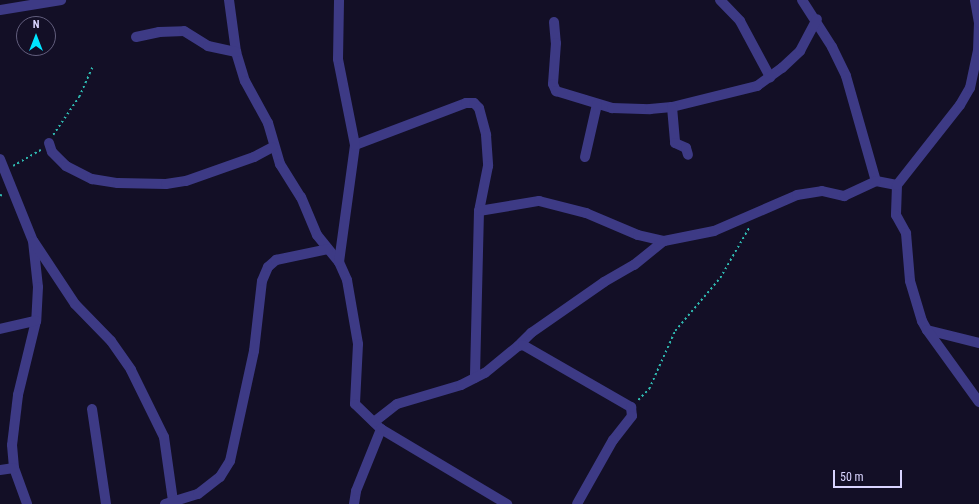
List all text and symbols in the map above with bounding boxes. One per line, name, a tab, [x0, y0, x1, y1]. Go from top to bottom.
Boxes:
north arrow	[16, 16, 56, 56]
text: N	[33, 18, 39, 31]
scale bar	[835, 462, 904, 488]
text: 50 m	[840, 470, 864, 484]

